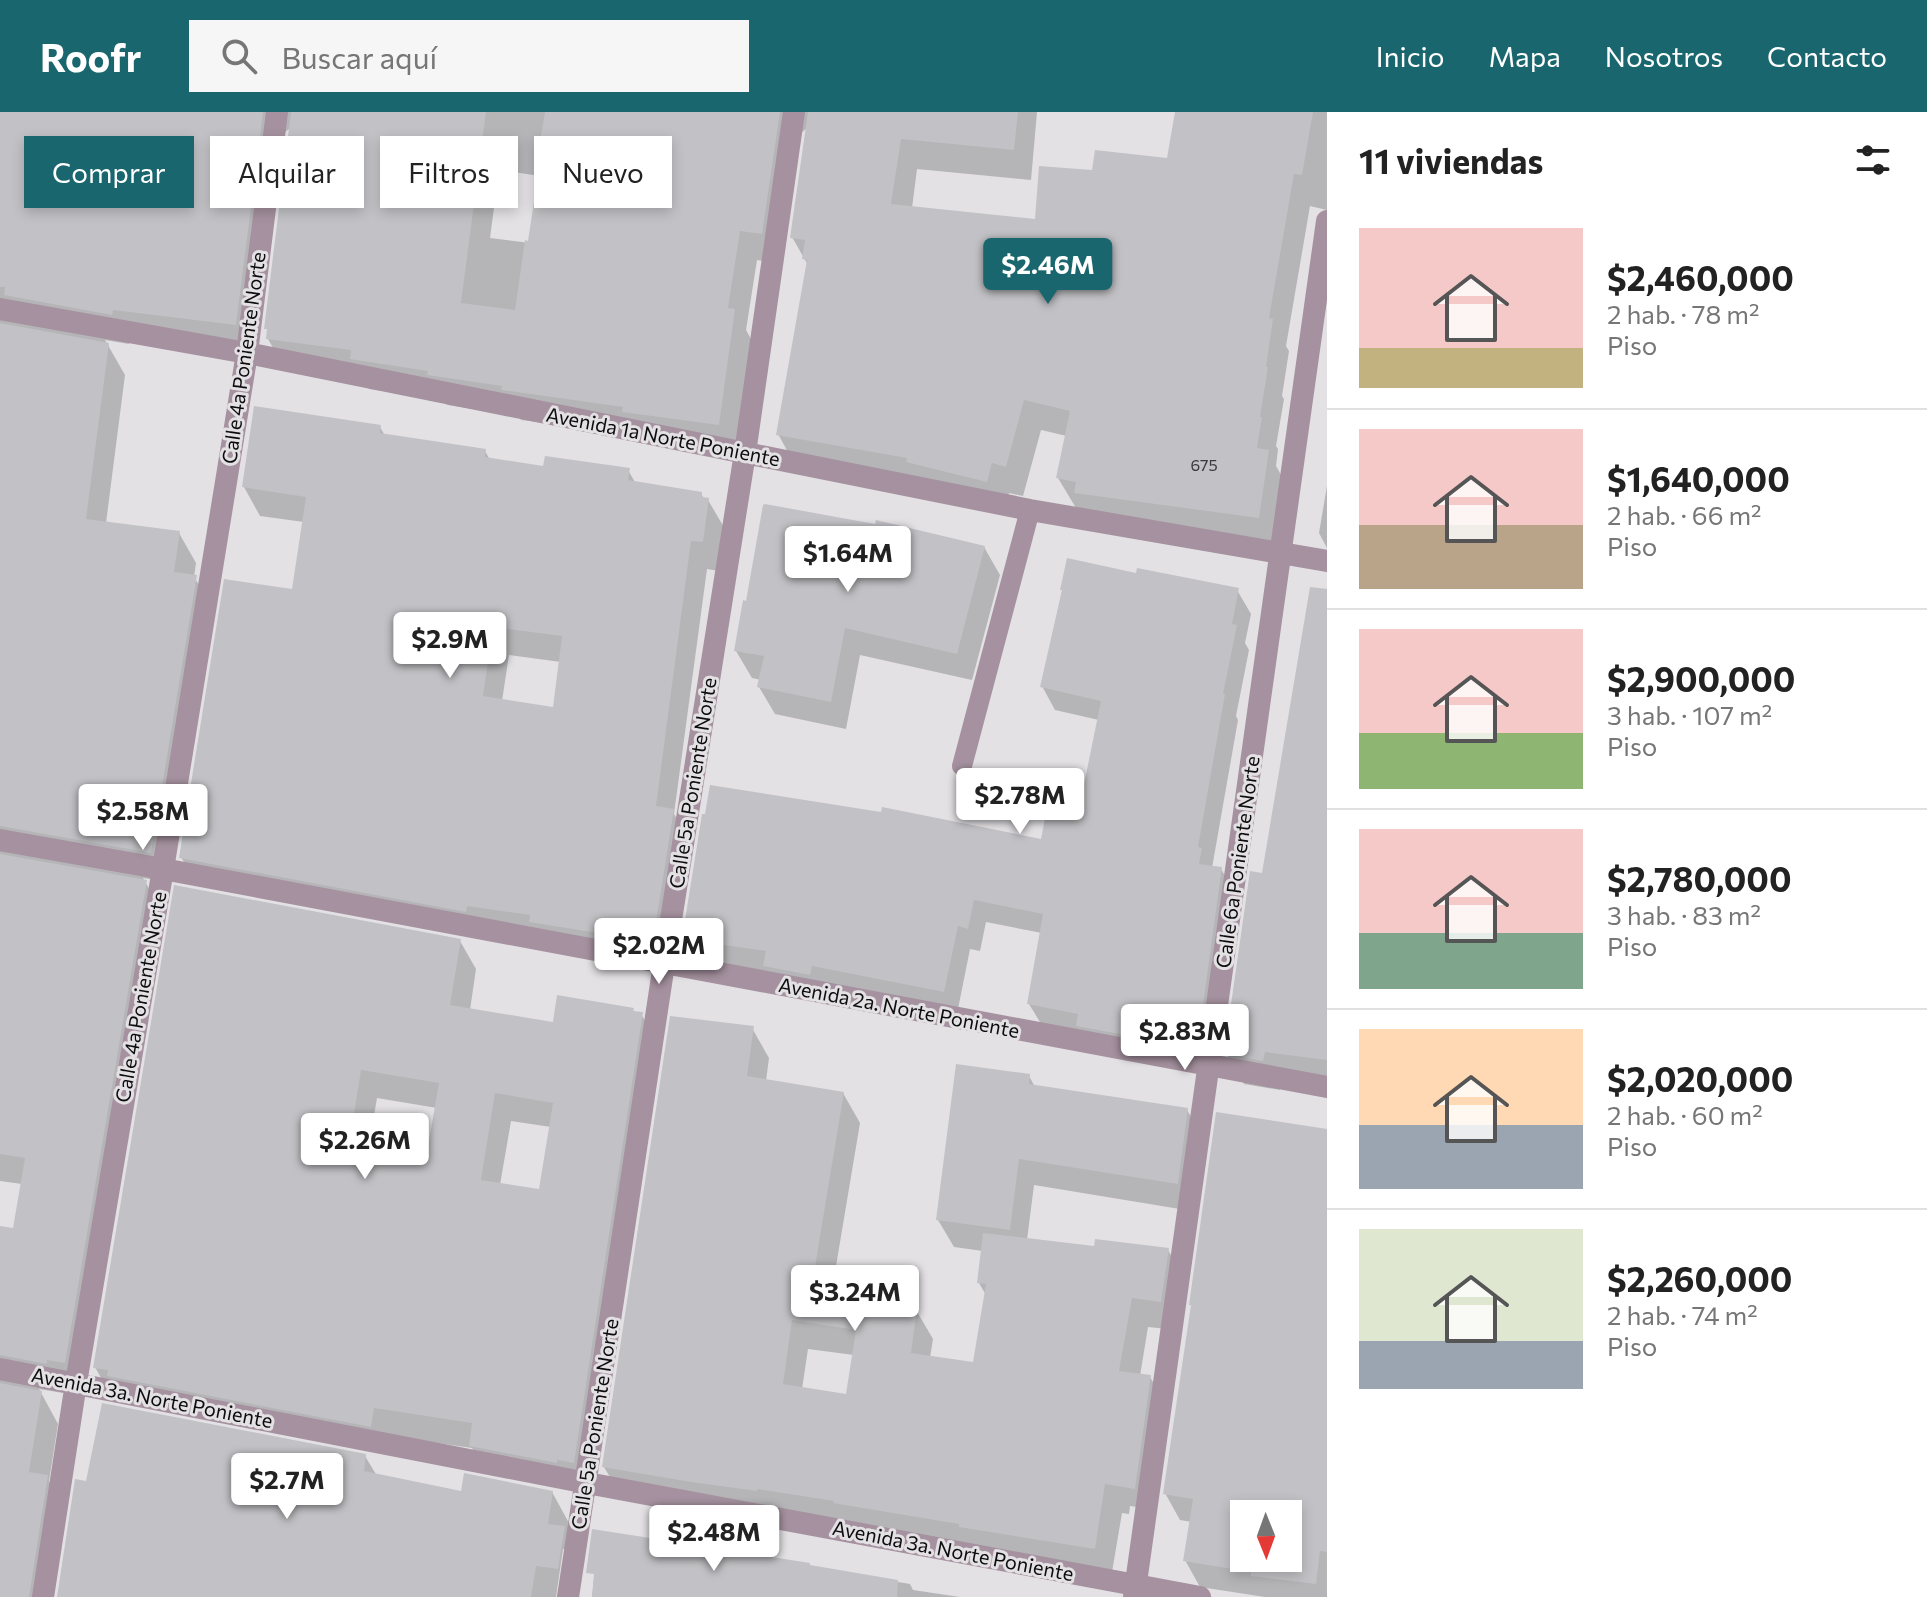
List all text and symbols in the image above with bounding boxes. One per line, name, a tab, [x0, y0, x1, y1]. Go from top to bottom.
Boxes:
search box	[189, 20, 749, 92]
text: Roofr	[40, 33, 141, 80]
icon: search	[217, 34, 261, 78]
text: Buscar aquí	[281, 38, 437, 75]
text: Inicio	[1376, 39, 1444, 73]
text: Mapa	[1488, 39, 1561, 73]
text: Nosotros	[1605, 39, 1723, 73]
text: Contacto	[1767, 39, 1887, 73]
chip: Comprar	[24, 136, 194, 208]
chip: Alquilar	[210, 136, 364, 208]
chip: Filtros	[380, 136, 518, 208]
chip: Nuevo	[534, 136, 672, 208]
icon: filters	[1851, 138, 1895, 182]
text: 11 viviendas	[1359, 139, 1543, 181]
pin: $2.46M	[983, 238, 1113, 306]
text: $2.46M	[1001, 248, 1095, 279]
street label: Calle 4a Poniente Norte	[216, 250, 270, 465]
text: $2,460,000	[1607, 256, 1794, 298]
icon: home	[1423, 260, 1519, 356]
text: 2 hab. · 78 m²	[1607, 298, 1759, 329]
text: Piso	[1607, 329, 1657, 360]
street label: Avenida 1a Norte Poniente	[544, 402, 782, 470]
house number: 675	[1190, 455, 1218, 474]
text: $1,640,000	[1607, 457, 1790, 499]
icon: home	[1423, 461, 1519, 557]
text: 2 hab. · 66 m²	[1607, 499, 1762, 530]
pin: $1.64M	[783, 526, 913, 594]
text: Piso	[1607, 530, 1657, 561]
text: $1.64M	[803, 536, 893, 567]
pin: $2.9M	[394, 612, 506, 680]
text: $2.9M	[411, 622, 489, 653]
text: $2,900,000	[1607, 657, 1795, 699]
icon: home	[1423, 661, 1519, 757]
street label: Calle 5a Poniente Norte	[663, 676, 721, 890]
text: 3 hab. · 107 m²	[1607, 699, 1772, 730]
text: Piso	[1607, 730, 1657, 761]
street label: Calle 6a Poniente Norte	[1210, 754, 1264, 969]
pin: $2.78M	[955, 768, 1085, 836]
text: $2.78M	[974, 778, 1066, 809]
pin: $2.58M	[78, 784, 208, 852]
text: $2.58M	[97, 794, 189, 825]
text: $2,780,000	[1607, 857, 1791, 899]
icon: home	[1423, 861, 1519, 957]
street label: Calle 4a Poniente Norte	[110, 889, 170, 1104]
text: 3 hab. · 83 m²	[1607, 899, 1761, 930]
pin: $2.02M	[594, 918, 724, 986]
text: $2.02M	[612, 928, 706, 959]
text: Piso	[1607, 930, 1657, 961]
street label: Avenida 2a. Norte Poniente	[777, 972, 1022, 1042]
pin: $2.83M	[1120, 1004, 1250, 1072]
text: $2.83M	[1139, 1014, 1231, 1045]
text: $2,020,000	[1607, 1057, 1793, 1099]
icon: home	[1423, 1061, 1519, 1157]
text: 2 hab. · 60 m²	[1607, 1099, 1763, 1130]
pin: $2.26M	[300, 1113, 430, 1181]
text: $2.26M	[319, 1123, 411, 1154]
text: Piso	[1607, 1130, 1657, 1161]
text: $2,260,000	[1607, 1257, 1792, 1299]
icon: home	[1423, 1261, 1519, 1357]
pin: $3.24M	[790, 1265, 920, 1333]
text: $3.24M	[809, 1275, 901, 1306]
text: 2 hab. · 74 m²	[1607, 1299, 1758, 1330]
street label: Calle 5a Poniente Norte	[565, 1317, 623, 1531]
text: Piso	[1607, 1330, 1657, 1361]
street label: Avenida 3a. Norte Poniente	[30, 1362, 275, 1432]
pin: $2.7M	[231, 1453, 343, 1521]
text: $2.7M	[249, 1463, 325, 1494]
north arrow	[1230, 1500, 1302, 1572]
map controls	[1230, 1500, 1302, 1572]
pin: $2.48M	[649, 1505, 779, 1573]
text: $2.48M	[667, 1515, 761, 1546]
street label: Avenida 3a. Norte Poniente	[831, 1515, 1076, 1585]

